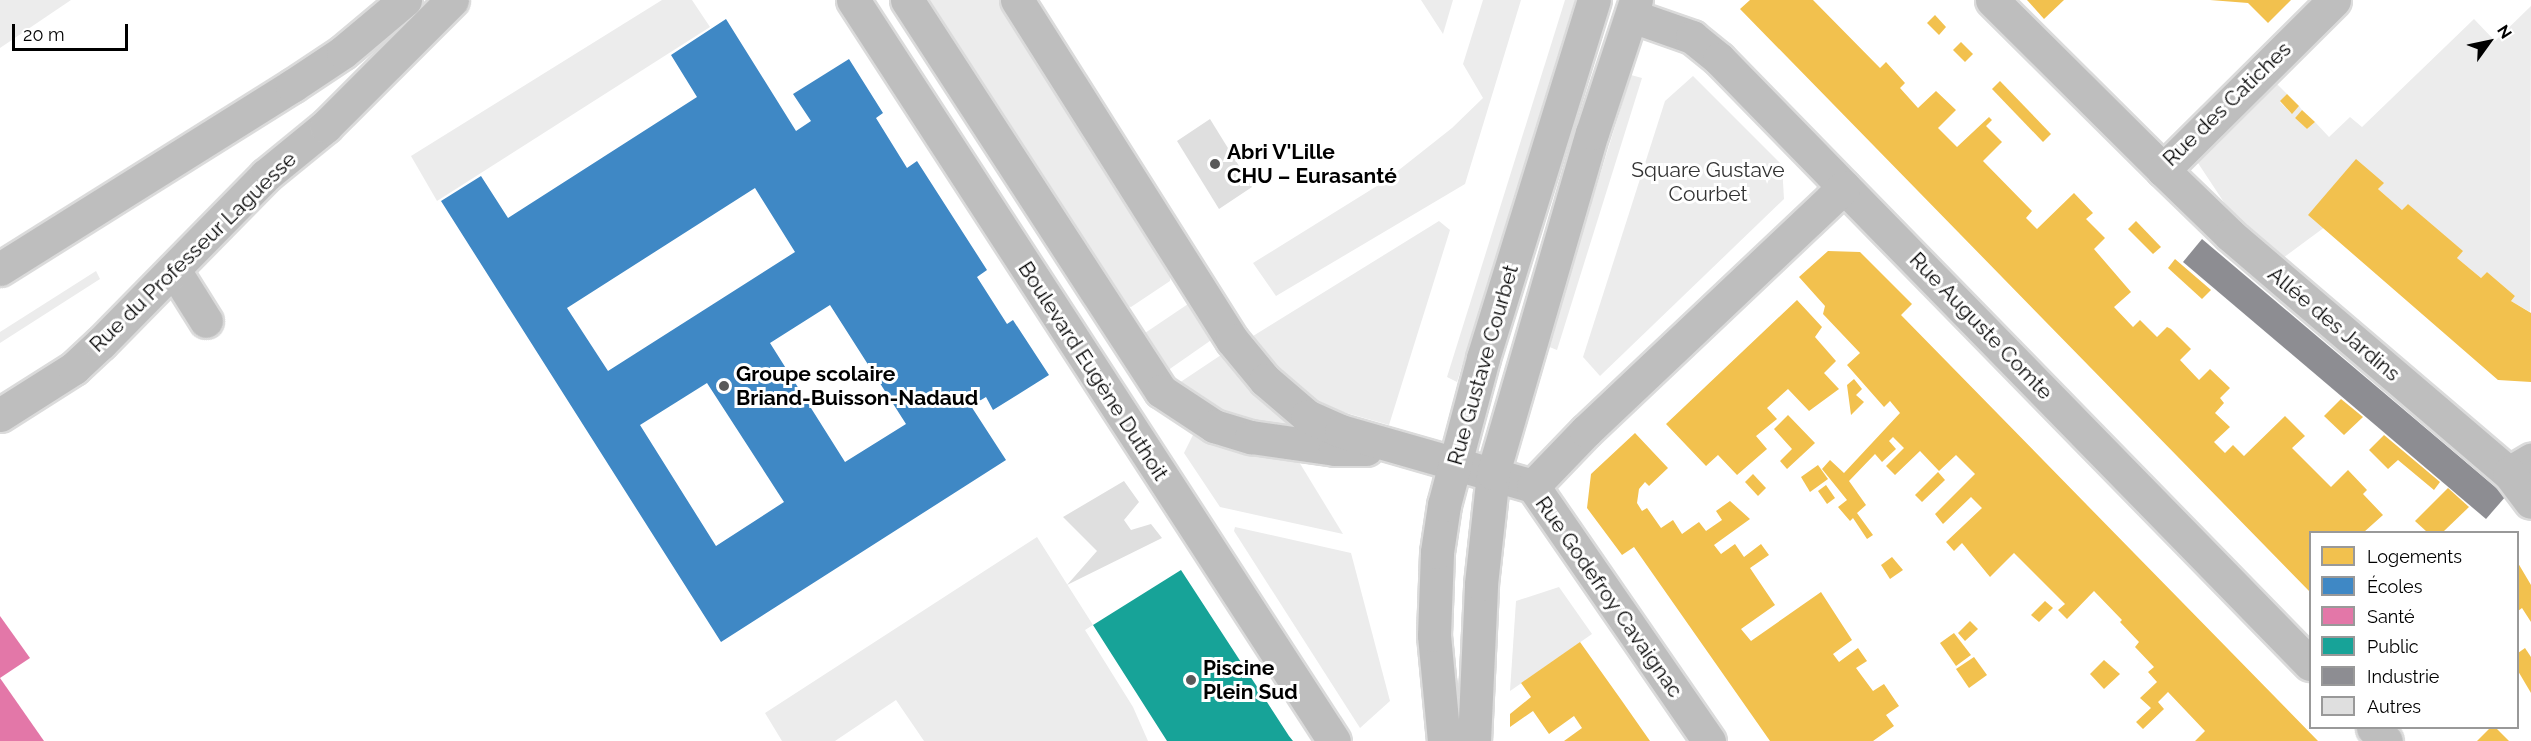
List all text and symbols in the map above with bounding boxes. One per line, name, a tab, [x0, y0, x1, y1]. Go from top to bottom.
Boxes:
scale bar	[15, 12, 130, 50]
north arrow	[2459, 12, 2519, 72]
text: N	[2493, 22, 2516, 42]
text: 20 m	[23, 24, 65, 45]
street label: Rue des Catiches	[2158, 37, 2296, 171]
place label: Abri V'Lille CHU – Eurasanté	[1227, 139, 1397, 189]
street label: Rue du Professeur Laguesse	[84, 146, 302, 358]
marker: Abri V'Lille CHU – Eurasanté	[1208, 157, 1222, 171]
park label: Square Gustave Courbet	[1631, 157, 1785, 207]
street label: Rue Auguste Comte	[1904, 247, 2058, 405]
street label: Boulevard Eugène Duthoit	[1013, 257, 1173, 485]
street label: Allée des Jardins	[2263, 261, 2405, 387]
street label: Rue Gustave Courbet	[1442, 262, 1524, 468]
place label: Groupe scolaire Briand-Buisson-Nadaud	[736, 361, 978, 411]
marker: Groupe scolaire Briand-Buisson-Nadaud	[717, 379, 731, 393]
street label: Rue Godefroy Cavaignac	[1530, 491, 1688, 703]
legend	[2309, 531, 2519, 729]
text: Logements	[2367, 546, 2462, 567]
text: Écoles	[2367, 576, 2422, 597]
text: Santé	[2367, 606, 2415, 627]
text: Public	[2367, 636, 2419, 657]
place label: Piscine Plein Sud	[1203, 655, 1298, 705]
text: Industrie	[2367, 666, 2439, 687]
marker: Piscine Plein Sud	[1184, 673, 1198, 687]
text: Autres	[2367, 696, 2421, 717]

